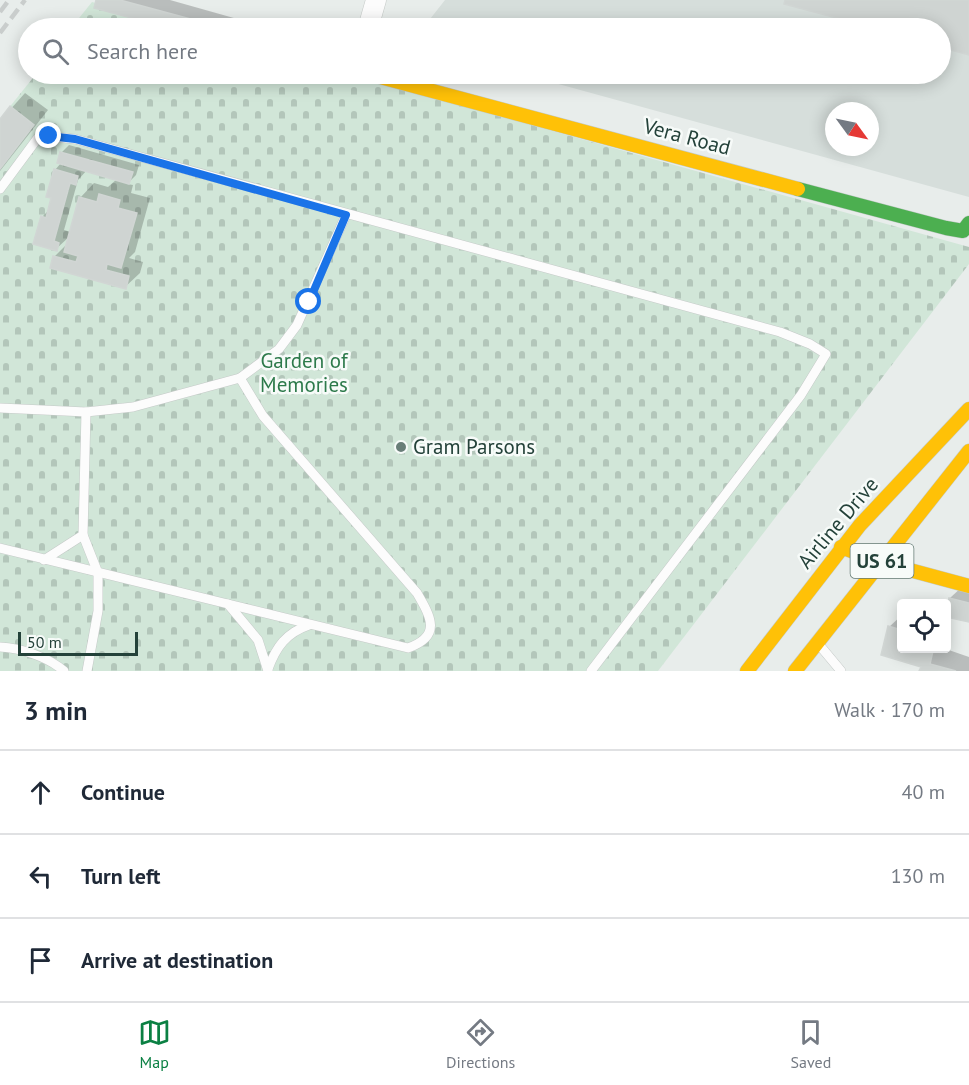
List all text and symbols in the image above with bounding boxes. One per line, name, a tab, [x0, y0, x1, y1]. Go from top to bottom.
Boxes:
search box	[18, 18, 951, 84]
icon: search	[39, 35, 72, 68]
text: Search here	[87, 37, 198, 65]
north arrow	[825, 102, 879, 156]
street label: Vera Road	[640, 112, 734, 161]
route end	[35, 122, 61, 148]
route start	[295, 288, 321, 314]
park label: Garden of Memories	[260, 347, 349, 398]
place label: Gram Parsons	[413, 433, 535, 460]
marker: Gram Parsons	[394, 440, 408, 454]
street label: Airline Drive	[791, 471, 884, 574]
road number: US 61	[850, 544, 914, 578]
map controls	[897, 599, 951, 653]
button: locate	[897, 599, 951, 653]
scale bar	[18, 629, 138, 656]
text: 50 m	[27, 632, 62, 652]
text: 3 min	[24, 694, 87, 727]
text: Walk · 170 m	[834, 697, 945, 723]
icon: ahead	[24, 776, 57, 809]
text: Continue	[81, 778, 165, 806]
text: 40 m	[902, 779, 945, 805]
icon: left	[24, 860, 57, 893]
text: Turn left	[81, 862, 161, 890]
text: 130 m	[891, 863, 945, 889]
icon: arrive	[24, 944, 57, 977]
text: Arrive at destination	[81, 946, 273, 974]
tab: Map	[138, 1016, 171, 1072]
tab: Directions	[446, 1016, 515, 1072]
tab: Saved	[791, 1016, 831, 1072]

